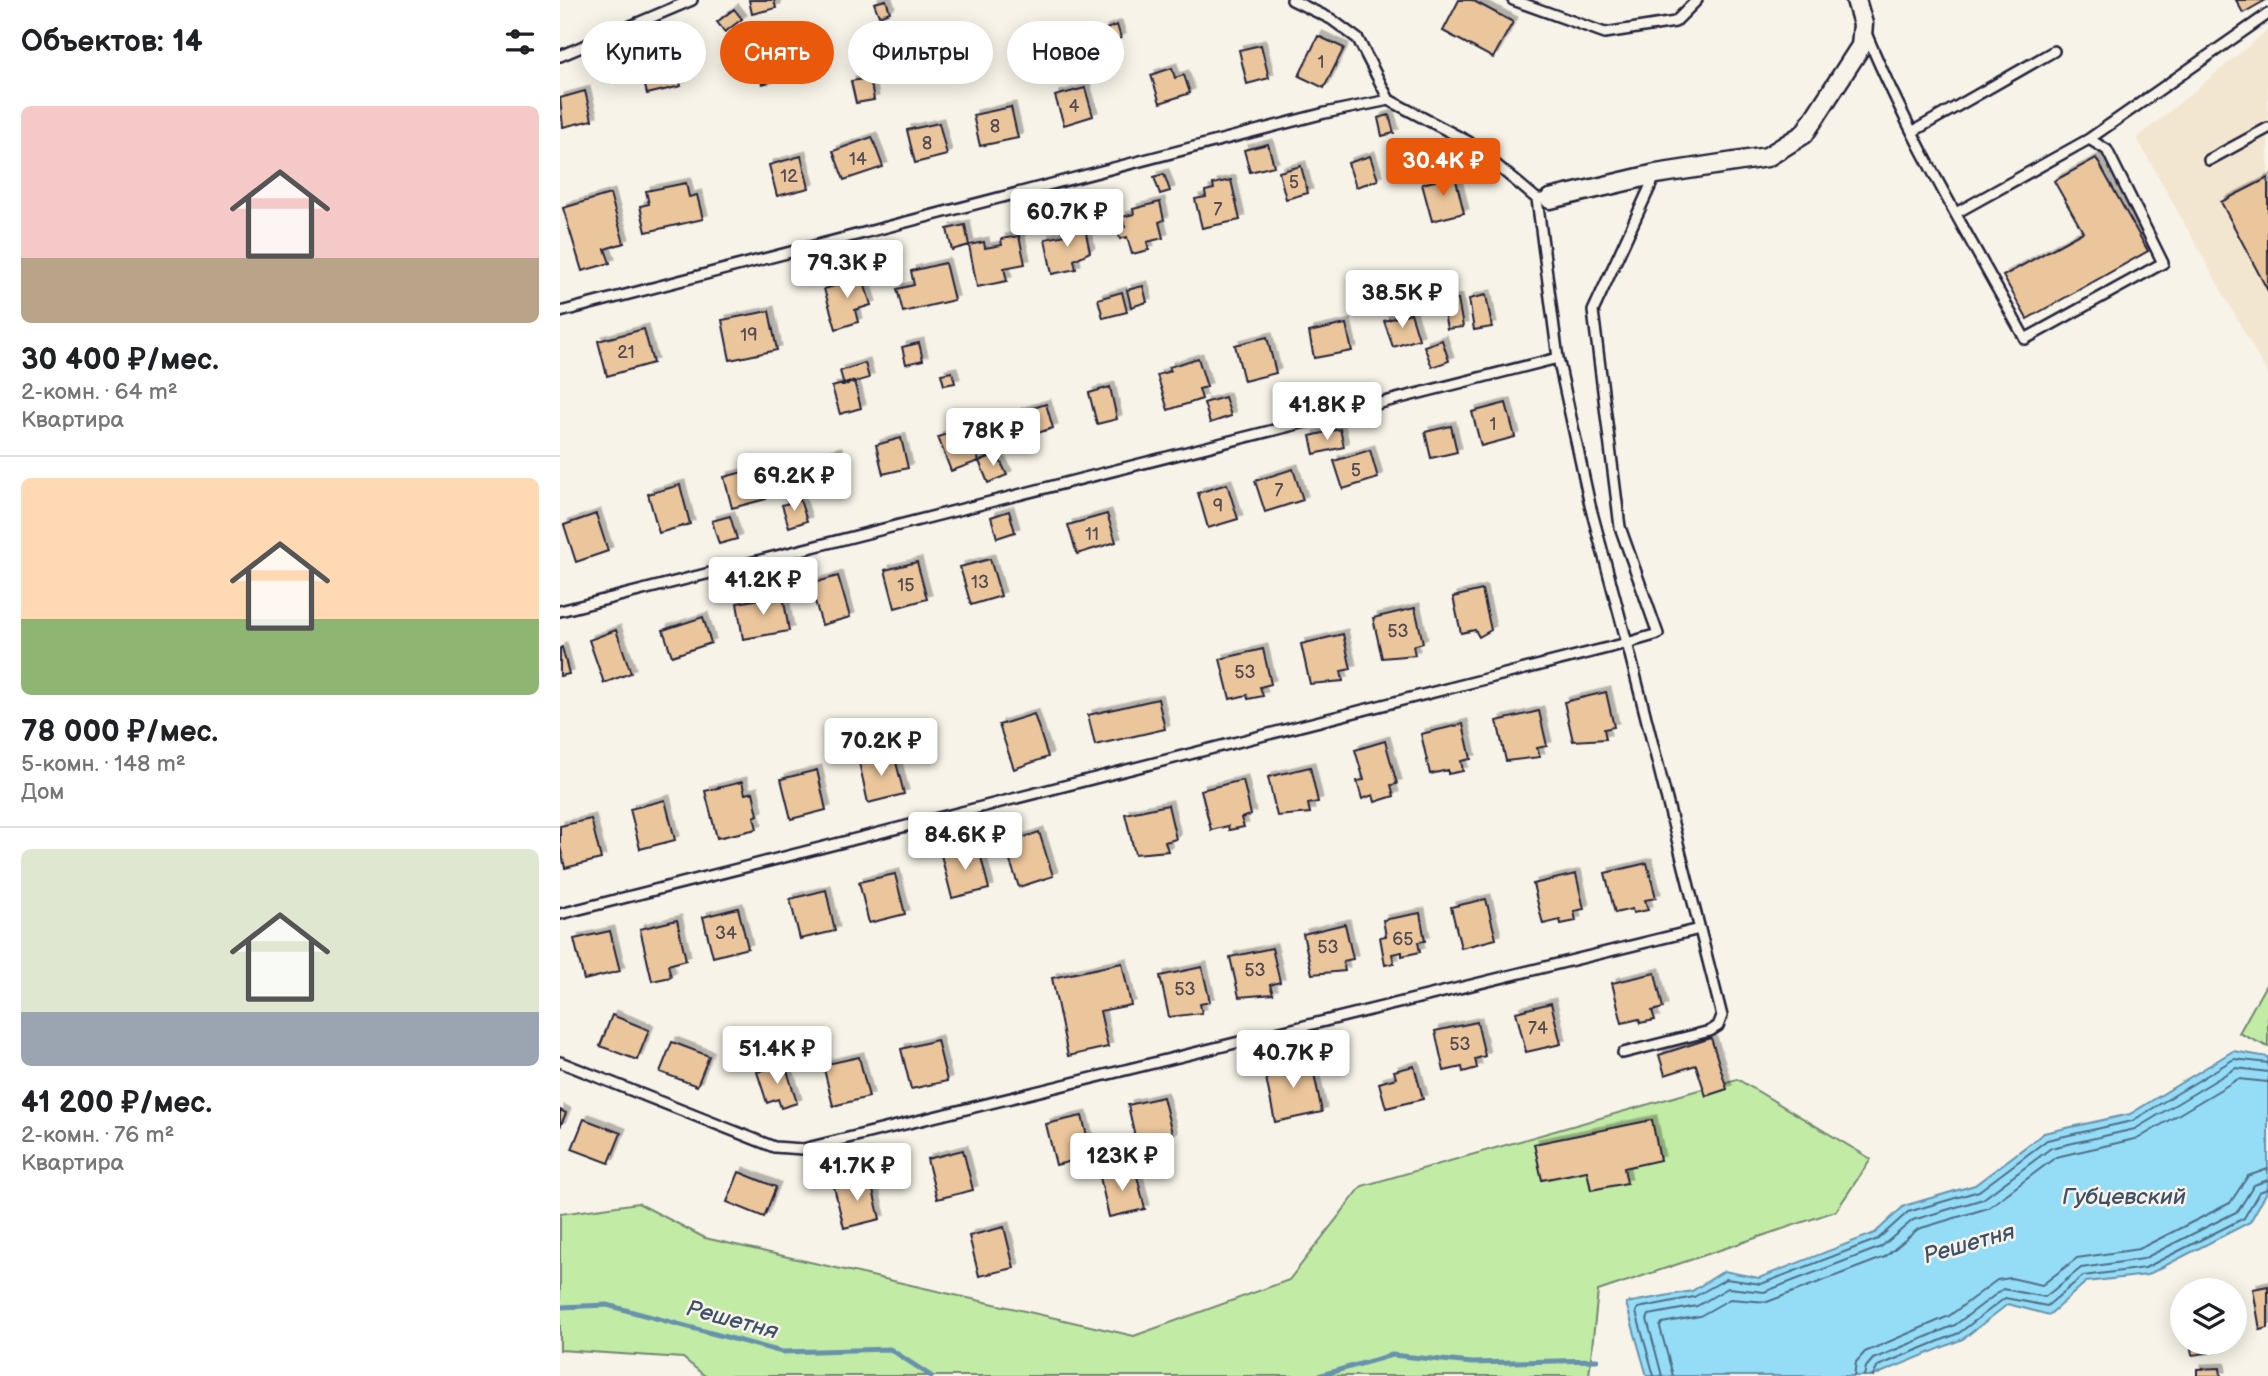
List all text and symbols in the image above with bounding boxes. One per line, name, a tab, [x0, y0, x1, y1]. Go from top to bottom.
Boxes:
chip: Купить	[581, 21, 706, 84]
chip: Снять	[720, 21, 834, 84]
chip: Фильтры	[848, 21, 993, 84]
chip: Новое	[1007, 21, 1124, 84]
icon: filters	[501, 23, 539, 61]
text: Объектов: 14	[21, 24, 203, 60]
house number: 1	[1318, 52, 1324, 73]
house number: 4	[1069, 96, 1080, 117]
house number: 8	[990, 116, 1000, 137]
house number: 8	[922, 133, 932, 154]
pin: 30.4K ₽	[1378, 138, 1508, 198]
text: 30.4K ₽	[1402, 147, 1484, 175]
house number: 14	[849, 149, 867, 170]
icon: home	[217, 151, 343, 277]
house number: 12	[780, 166, 798, 187]
house number: 5	[1289, 172, 1299, 193]
pin: 60.7K ₽	[1002, 190, 1132, 249]
text: 60.7K ₽	[1026, 198, 1108, 226]
house number: 7	[1214, 199, 1223, 220]
pin: 79.3K ₽	[782, 240, 912, 300]
text: 79.3K ₽	[807, 249, 887, 277]
pin: 38.5K ₽	[1337, 270, 1467, 330]
text: 38.5K ₽	[1362, 279, 1442, 307]
house number: 19	[740, 325, 758, 346]
text: 30 400 ₽/мес.	[21, 342, 219, 378]
house number: 21	[617, 342, 635, 363]
text: 2-комн. · 64 m²	[21, 378, 178, 406]
pin: 41.8K ₽	[1262, 382, 1392, 442]
text: 41.8K ₽	[1289, 391, 1365, 419]
text: Квартира	[21, 406, 124, 434]
pin: 78K ₽	[944, 408, 1042, 468]
house number: 1	[1490, 414, 1496, 435]
text: 78K ₽	[962, 417, 1024, 445]
pin: 69.2K ₽	[729, 454, 859, 513]
house number: 5	[1351, 460, 1361, 481]
text: 69.2K ₽	[753, 462, 835, 490]
house number: 7	[1275, 480, 1284, 501]
house number: 9	[1213, 496, 1223, 517]
icon: home	[217, 523, 343, 649]
house number: 11	[1085, 524, 1099, 545]
pin: 41.2K ₽	[698, 558, 828, 617]
text: 41.2K ₽	[725, 566, 801, 594]
house number: 13	[971, 572, 989, 593]
house number: 15	[897, 575, 915, 596]
house number: 53	[1387, 621, 1409, 642]
house number: 53	[1234, 662, 1256, 683]
text: 78 000 ₽/мес.	[21, 714, 218, 750]
pin: 70.2K ₽	[816, 718, 946, 778]
text: 70.2K ₽	[840, 727, 922, 755]
text: 5-комн. · 148 m²	[21, 750, 186, 778]
text: Дом	[21, 778, 64, 806]
pin: 84.6K ₽	[900, 812, 1030, 872]
text: 84.6K ₽	[924, 821, 1006, 849]
icon: home	[217, 894, 343, 1020]
house number: 34	[715, 923, 737, 944]
house number: 65	[1392, 929, 1414, 950]
house number: 53	[1317, 937, 1339, 958]
house number: 53	[1244, 960, 1266, 981]
house number: 53	[1174, 979, 1196, 1000]
house number: 74	[1528, 1018, 1548, 1039]
pin: 51.4K ₽	[712, 1026, 842, 1086]
pin: 40.7K ₽	[1228, 1030, 1358, 1090]
house number: 53	[1449, 1034, 1471, 1055]
text: 51.4K ₽	[739, 1035, 815, 1063]
text: 40.7K ₽	[1253, 1039, 1333, 1067]
text: 41 200 ₽/мес.	[21, 1085, 212, 1121]
text: 2-комн. · 76 m²	[21, 1121, 174, 1149]
pin: 123K ₽	[1065, 1134, 1179, 1193]
text: 123K ₽	[1086, 1142, 1158, 1170]
pin: 41.7K ₽	[792, 1144, 922, 1203]
text: Квартира	[21, 1149, 124, 1177]
text: 41.7K ₽	[819, 1152, 895, 1180]
water label: Губцевский	[2062, 1183, 2186, 1211]
water label: Решетня	[1920, 1217, 2018, 1270]
map controls	[2170, 1278, 2247, 1355]
button: layers	[2170, 1278, 2247, 1355]
water label: Решетня	[683, 1294, 781, 1346]

